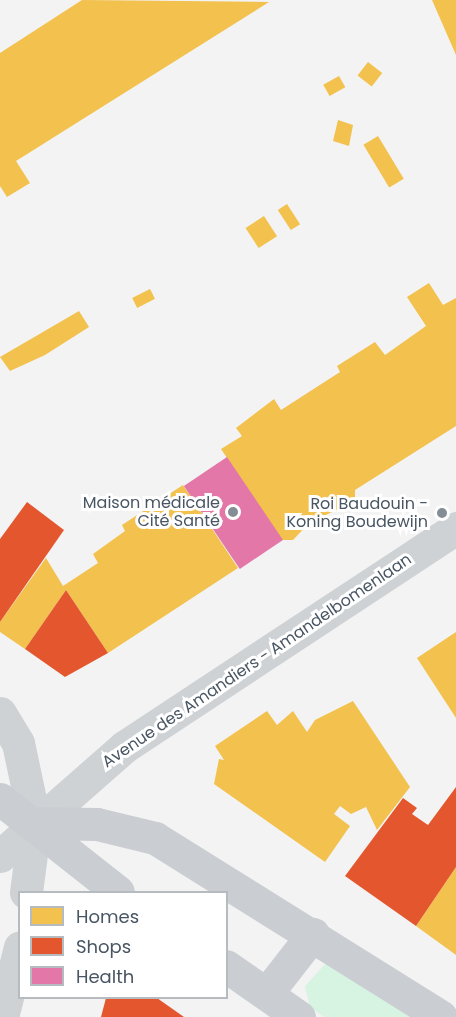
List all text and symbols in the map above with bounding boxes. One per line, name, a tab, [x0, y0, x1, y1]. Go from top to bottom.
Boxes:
place label: Maison médicale Cité Santé	[83, 493, 220, 531]
place label: Roi Baudouin - Koning Boudewijn	[286, 494, 428, 532]
marker: Maison médicale Cité Santé	[224, 503, 242, 521]
marker: Roi Baudouin - Koning Boudewijn	[433, 504, 451, 522]
street label: Avenue des Amandiers - Amandelbomenlaan	[99, 550, 415, 772]
legend	[18, 891, 228, 999]
text: Homes	[76, 904, 139, 929]
text: Shops	[76, 934, 131, 959]
text: Health	[76, 964, 134, 989]

